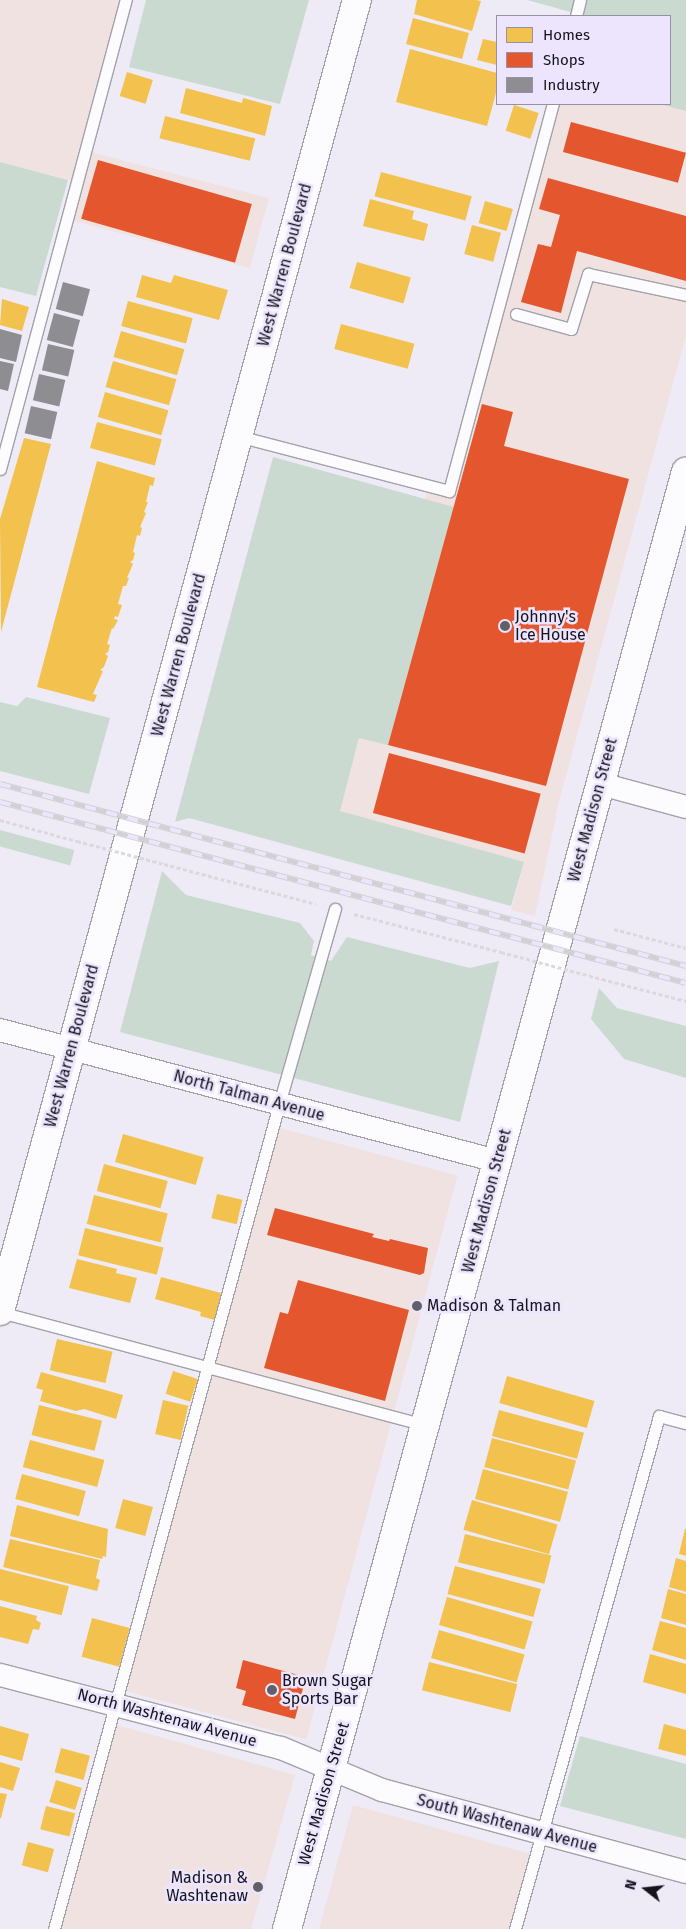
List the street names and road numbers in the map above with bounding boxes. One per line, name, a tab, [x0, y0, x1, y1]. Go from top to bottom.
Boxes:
street label: West Warren Boulevard	[254, 181, 316, 349]
street label: West Warren Boulevard	[148, 571, 210, 739]
street label: West Madison Street	[565, 736, 621, 884]
street label: West Warren Boulevard	[41, 962, 103, 1130]
street label: North Talman Avenue	[171, 1067, 327, 1125]
street label: West Madison Street	[459, 1127, 515, 1275]
street label: North Washtenaw Avenue	[75, 1685, 259, 1751]
street label: West Madison Street	[294, 1720, 354, 1868]
street label: South Washtenaw Avenue	[415, 1791, 599, 1857]

